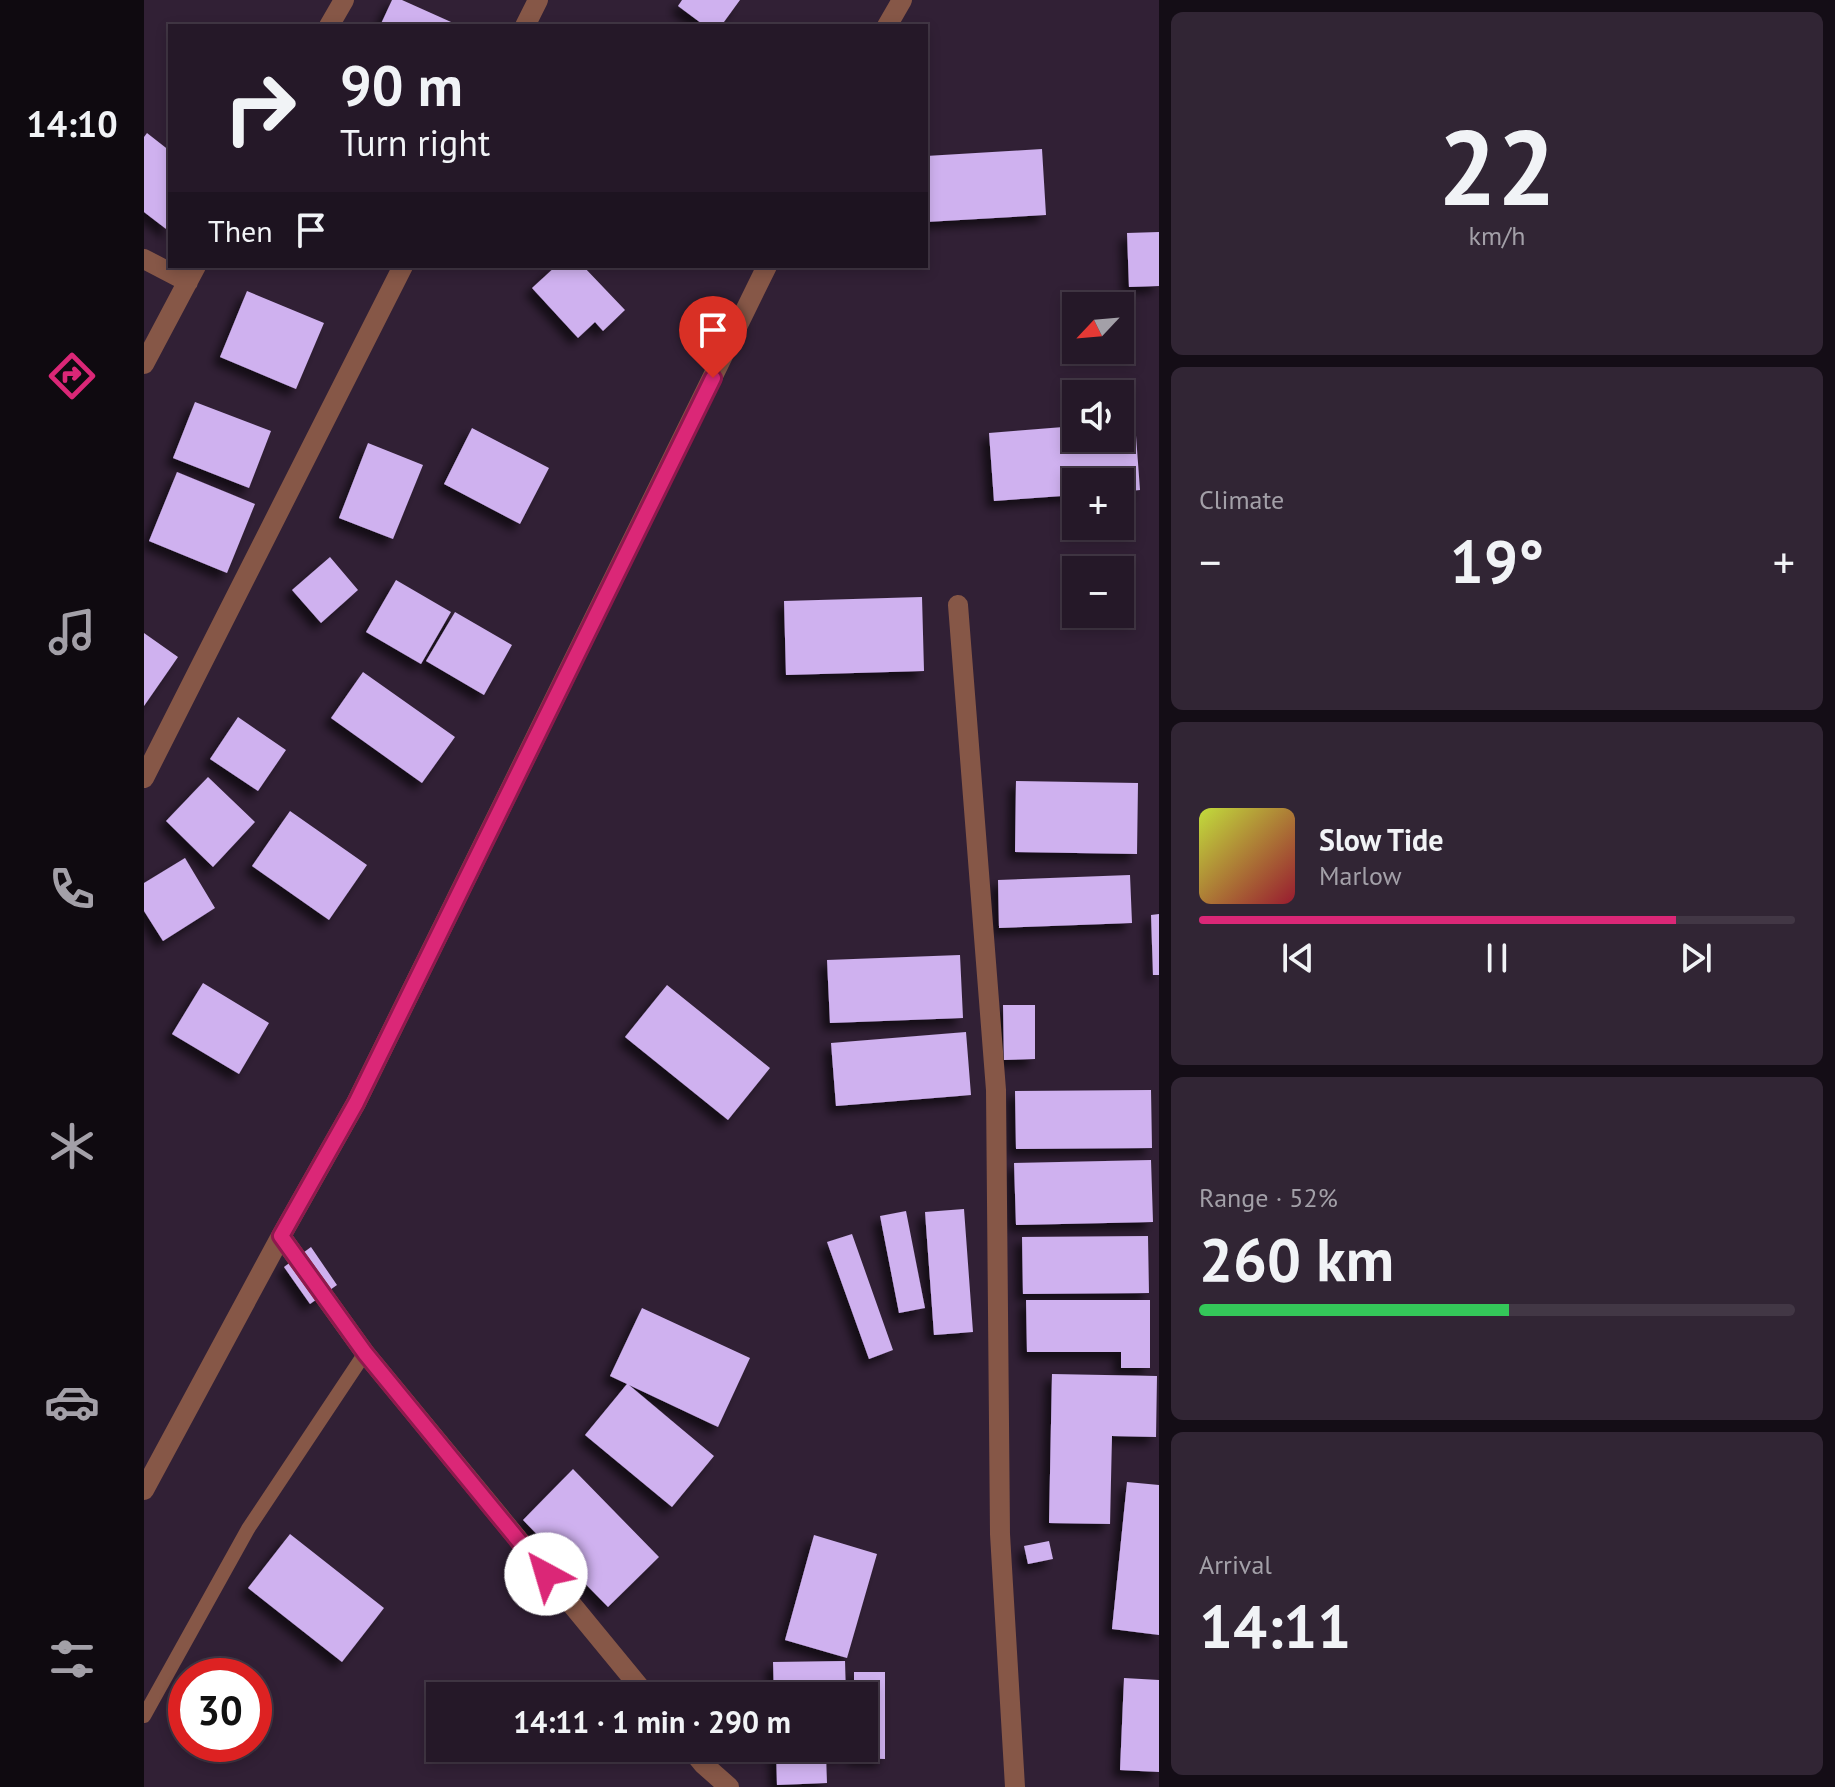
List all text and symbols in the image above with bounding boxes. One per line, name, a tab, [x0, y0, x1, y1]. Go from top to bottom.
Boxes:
text: 90 m	[340, 49, 463, 121]
icon: right	[208, 56, 312, 160]
text: 22	[1438, 99, 1556, 234]
text: 14:10	[26, 100, 118, 147]
text: Turn right	[340, 119, 490, 166]
icon: arrive	[289, 208, 333, 252]
text: Then	[208, 211, 273, 250]
text: km/h	[1469, 219, 1526, 252]
north arrow	[1062, 292, 1134, 364]
map controls	[1062, 292, 1134, 628]
pin	[679, 296, 747, 378]
icon: arrive	[691, 308, 735, 352]
icon: directions	[44, 348, 100, 404]
button: sound	[1062, 380, 1134, 452]
button: +	[1062, 468, 1134, 540]
text: Climate	[1199, 483, 1284, 516]
text: 19°	[1450, 522, 1544, 600]
text: −	[1199, 533, 1221, 590]
text: +	[1773, 533, 1795, 590]
button: −	[1062, 556, 1134, 628]
icon: music	[44, 604, 100, 660]
text: Slow Tide	[1319, 820, 1444, 859]
text: Marlow	[1319, 859, 1402, 892]
icon: phone	[44, 861, 100, 917]
icon: previous	[1276, 936, 1320, 980]
icon: pause	[1475, 936, 1519, 980]
icon: next	[1674, 936, 1718, 980]
icon: climate	[44, 1118, 100, 1174]
text: Range · 52%	[1199, 1181, 1338, 1214]
text: 260 km	[1199, 1220, 1394, 1298]
icon: car	[44, 1374, 100, 1430]
position arrow	[504, 1532, 588, 1616]
text: Arrival	[1199, 1548, 1272, 1581]
text: 14:11	[1199, 1587, 1351, 1665]
icon: filters	[44, 1631, 100, 1687]
speed limit sign: 30	[168, 1658, 272, 1762]
text: 14:11 · 1 min · 290 m	[513, 1702, 791, 1741]

